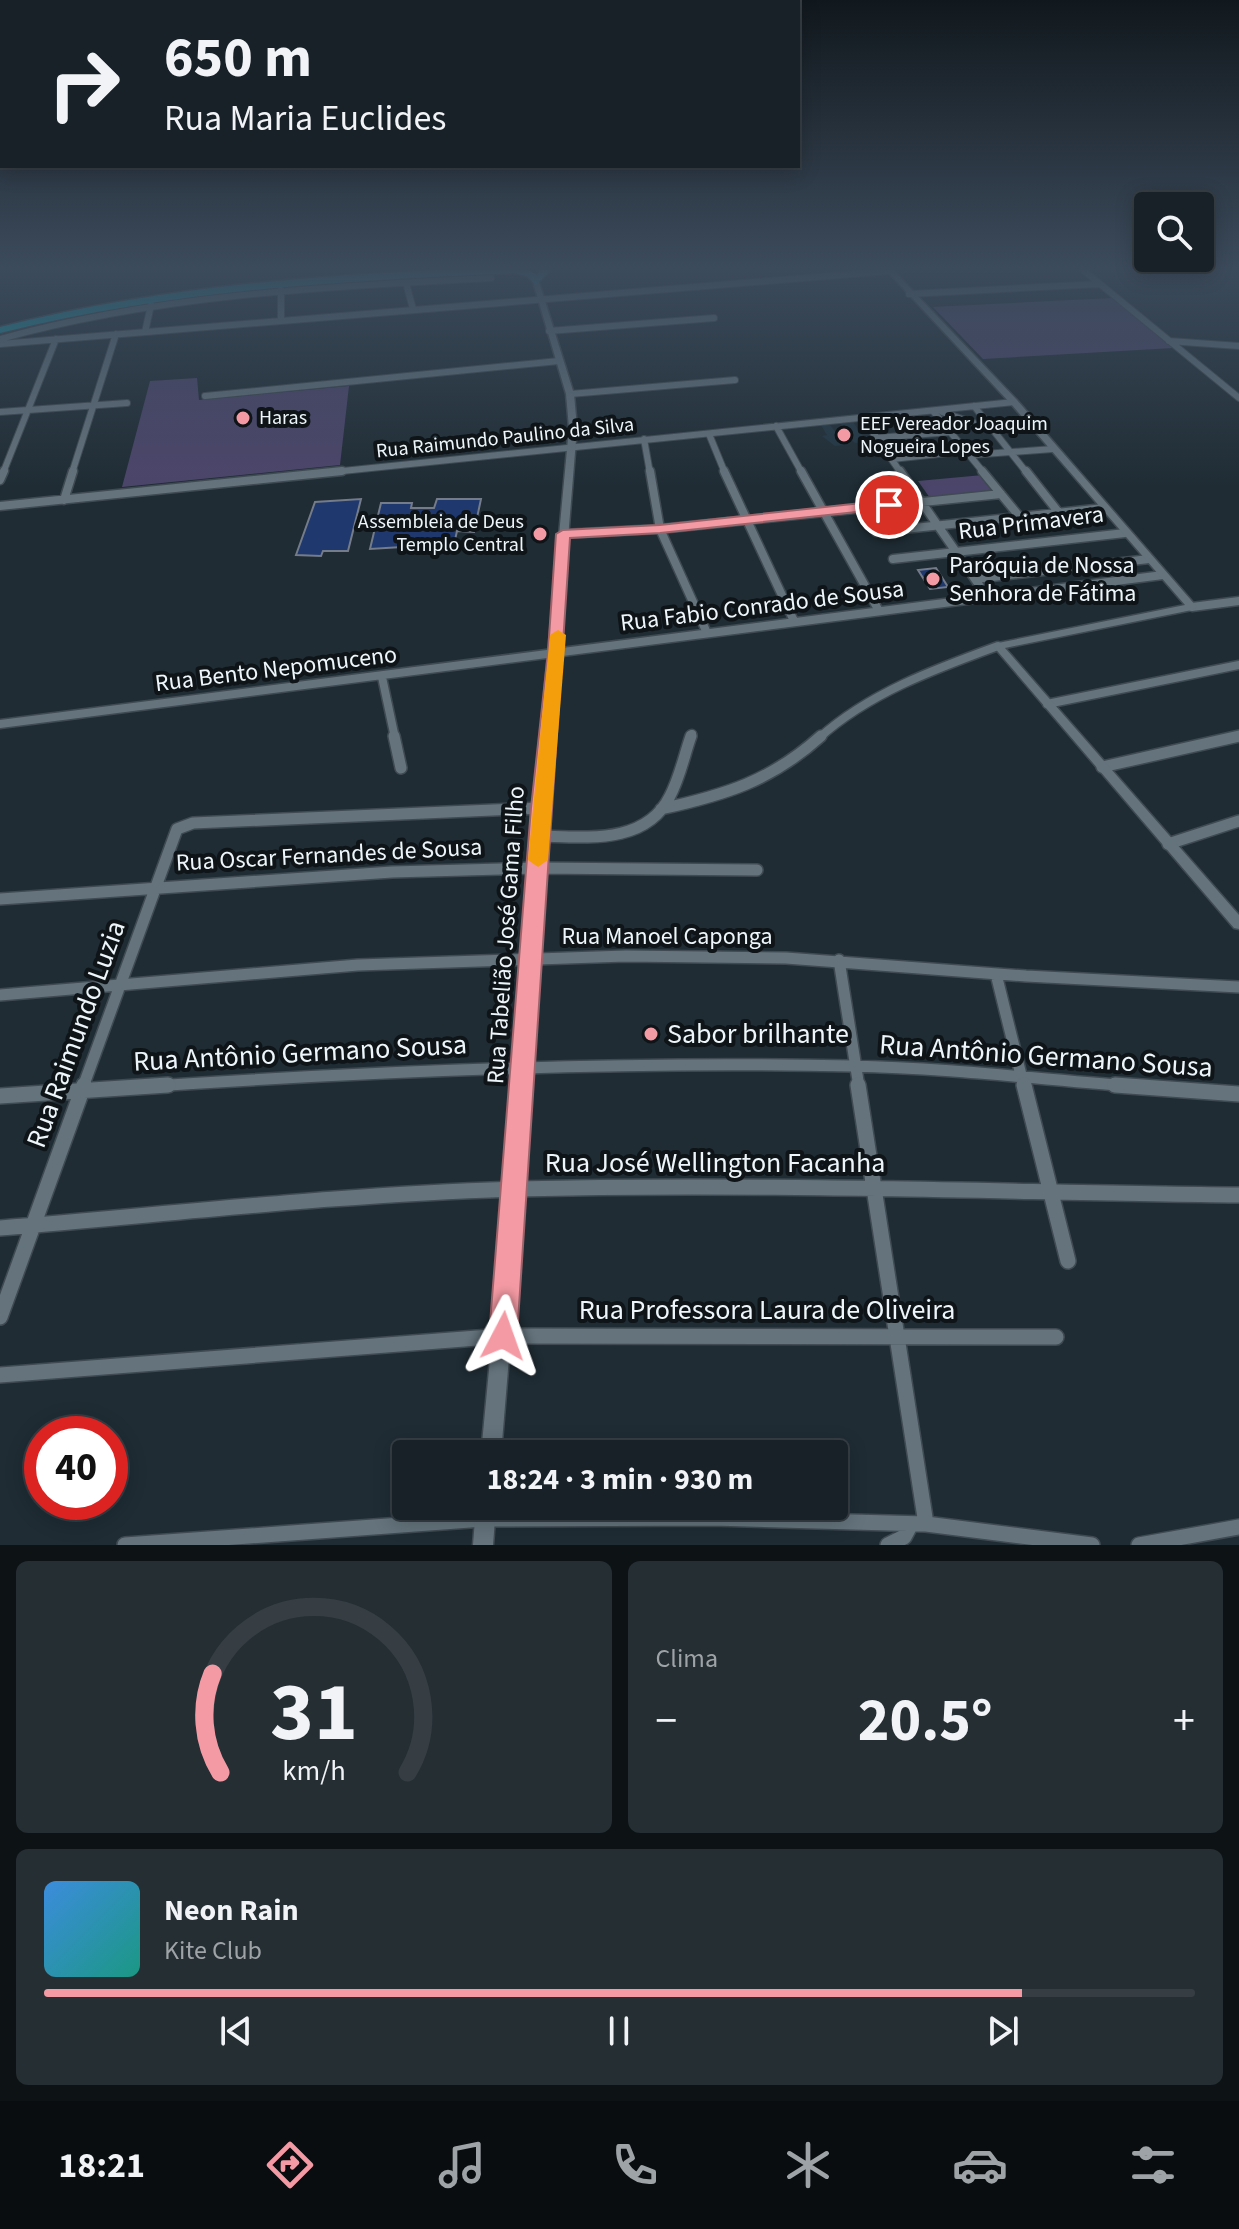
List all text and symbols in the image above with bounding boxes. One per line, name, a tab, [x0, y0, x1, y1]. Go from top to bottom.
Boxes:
text: 650 m	[164, 19, 312, 98]
icon: right	[32, 32, 136, 136]
text: Rua Maria Euclides	[164, 93, 446, 144]
map controls	[1134, 192, 1214, 272]
button: search	[1134, 192, 1214, 272]
place label: Haras	[259, 404, 307, 432]
marker: Haras	[234, 409, 252, 427]
place label: EEF Vereador Joaquim Nogueira Lopes	[860, 410, 1048, 461]
street label: Rua Raimundo Paulino da Silva	[375, 411, 635, 465]
marker: EEF Vereador Joaquim Nogueira Lopes	[835, 426, 853, 444]
pin	[855, 471, 923, 539]
icon: arrive	[867, 483, 911, 527]
street label: Rua Primavera	[956, 497, 1106, 549]
place label: Assembleia de Deus Templo Central	[358, 508, 524, 559]
marker: Assembleia de Deus Templo Central	[531, 525, 549, 543]
place label: Paróquia de Nossa Senhora de Fátima	[949, 548, 1136, 611]
marker: Paróquia de Nossa Senhora de Fátima	[924, 570, 942, 588]
street label: Rua Fabio Conrado de Sousa	[618, 571, 906, 641]
street label: Rua Bento Nepomuceno	[153, 637, 399, 701]
street label: Rua Tabelião José Gama Filho	[478, 785, 534, 1085]
street label: Rua Oscar Fernandes de Sousa	[175, 829, 483, 881]
street label: Rua Raimundo Luzia	[16, 915, 136, 1153]
street label: Rua Manoel Caponga	[561, 919, 773, 954]
place label: Sabor brilhante	[667, 1014, 849, 1054]
street label: Rua Antônio Germano Sousa	[132, 1024, 468, 1082]
street label: Rua Antônio Germano Sousa	[878, 1024, 1214, 1088]
marker: Sabor brilhante	[642, 1025, 660, 1043]
street label: Rua José Wellington Facanha	[545, 1143, 885, 1183]
street label: Rua Professora Laura de Oliveira	[579, 1290, 955, 1330]
position arrow	[461, 1294, 545, 1378]
speed limit sign: 40	[24, 1416, 128, 1520]
text: 18:24 · 3 min · 930 m	[487, 1458, 753, 1501]
text: Clima	[656, 1640, 718, 1677]
text: 31	[270, 1654, 358, 1772]
text: 20.5°	[858, 1679, 993, 1764]
text: −	[656, 1690, 677, 1753]
text: +	[1173, 1690, 1195, 1753]
text: km/h	[282, 1751, 345, 1791]
text: Neon Rain	[164, 1889, 299, 1932]
text: Kite Club	[164, 1932, 262, 1969]
icon: previous	[214, 2009, 258, 2053]
icon: pause	[597, 2009, 641, 2053]
icon: next	[981, 2009, 1025, 2053]
icon: directions	[262, 2137, 318, 2193]
icon: music	[434, 2137, 490, 2193]
icon: phone	[607, 2137, 663, 2193]
icon: climate	[780, 2137, 836, 2193]
icon: car	[952, 2137, 1008, 2193]
icon: filters	[1125, 2137, 1181, 2193]
text: 18:21	[58, 2140, 145, 2191]

